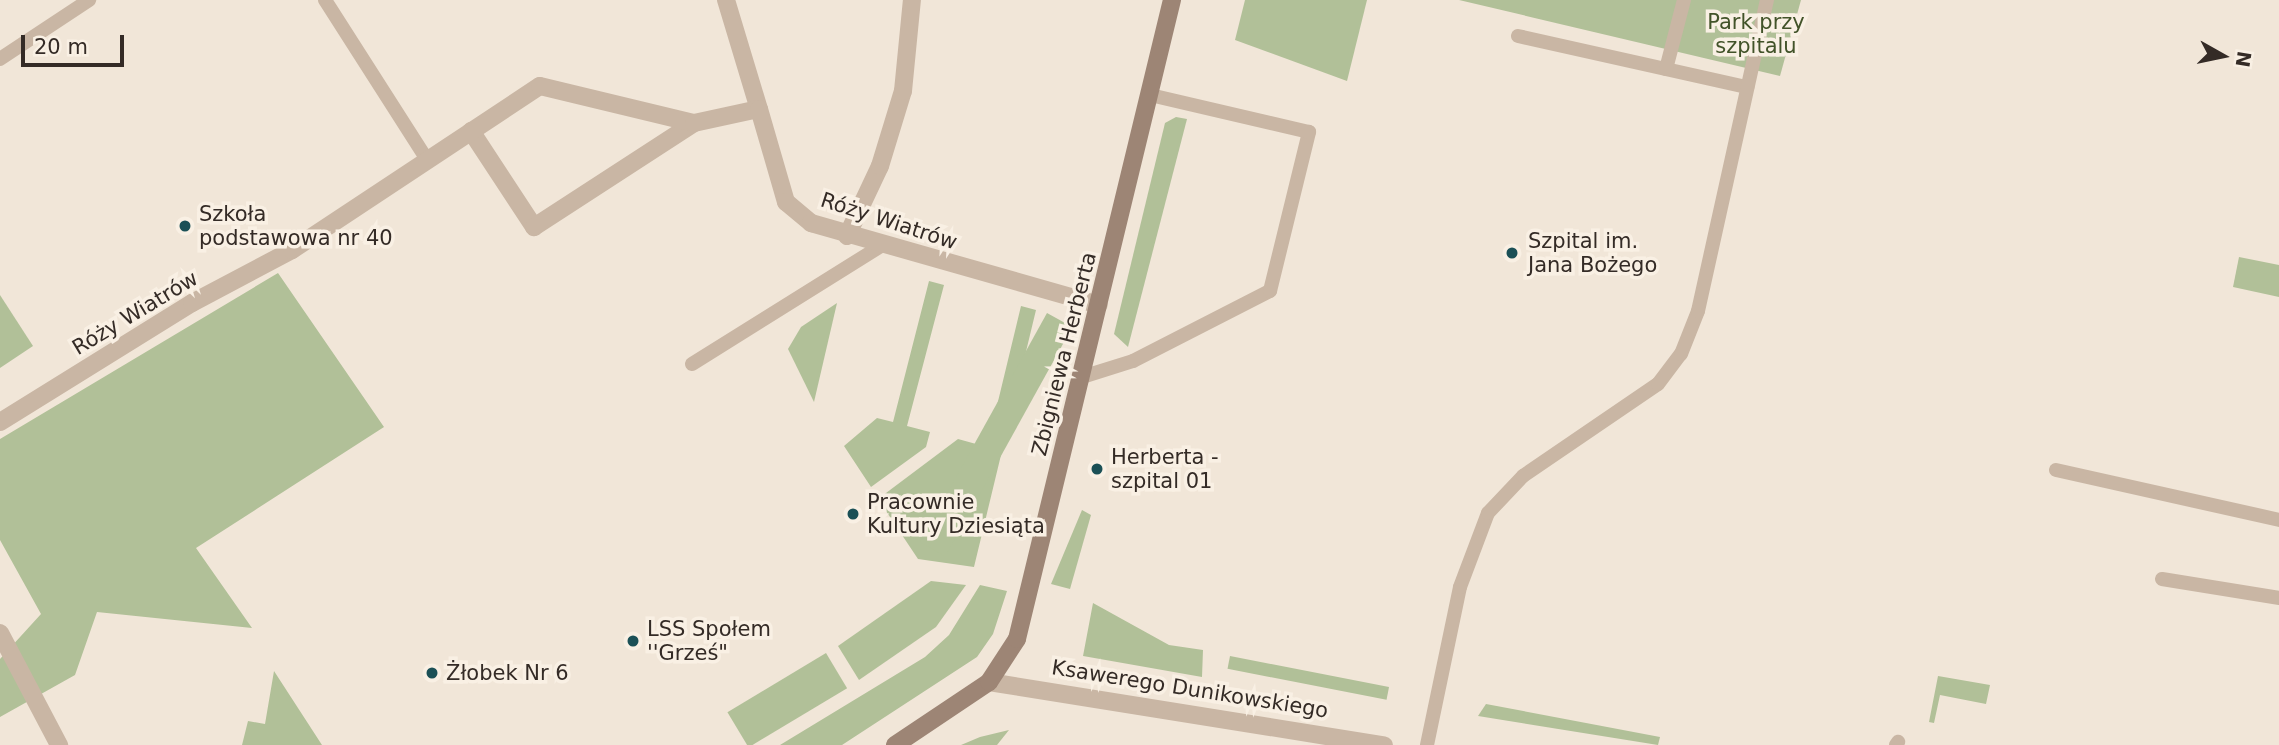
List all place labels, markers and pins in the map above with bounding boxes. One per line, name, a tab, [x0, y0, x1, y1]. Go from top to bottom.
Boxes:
place label: Szkoła podstawowa nr 40	[199, 201, 393, 251]
marker: Szkoła podstawowa nr 40	[177, 218, 193, 234]
place label: Szpital im. Jana Bożego	[1528, 228, 1657, 278]
marker: Szpital im. Jana Bożego	[1502, 243, 1522, 263]
place label: Herberta - szpital 01	[1111, 444, 1219, 494]
marker: Herberta - szpital 01	[1089, 461, 1105, 477]
place label: Pracownie Kultury Dziesiąta	[867, 489, 1045, 539]
marker: Pracownie Kultury Dziesiąta	[845, 506, 861, 522]
place label: LSS Społem ''Grześ"	[647, 616, 771, 666]
marker: LSS Społem ''Grześ"	[625, 633, 641, 649]
place label: Żłobek Nr 6	[446, 660, 569, 686]
marker: Żłobek Nr 6	[424, 665, 440, 681]

